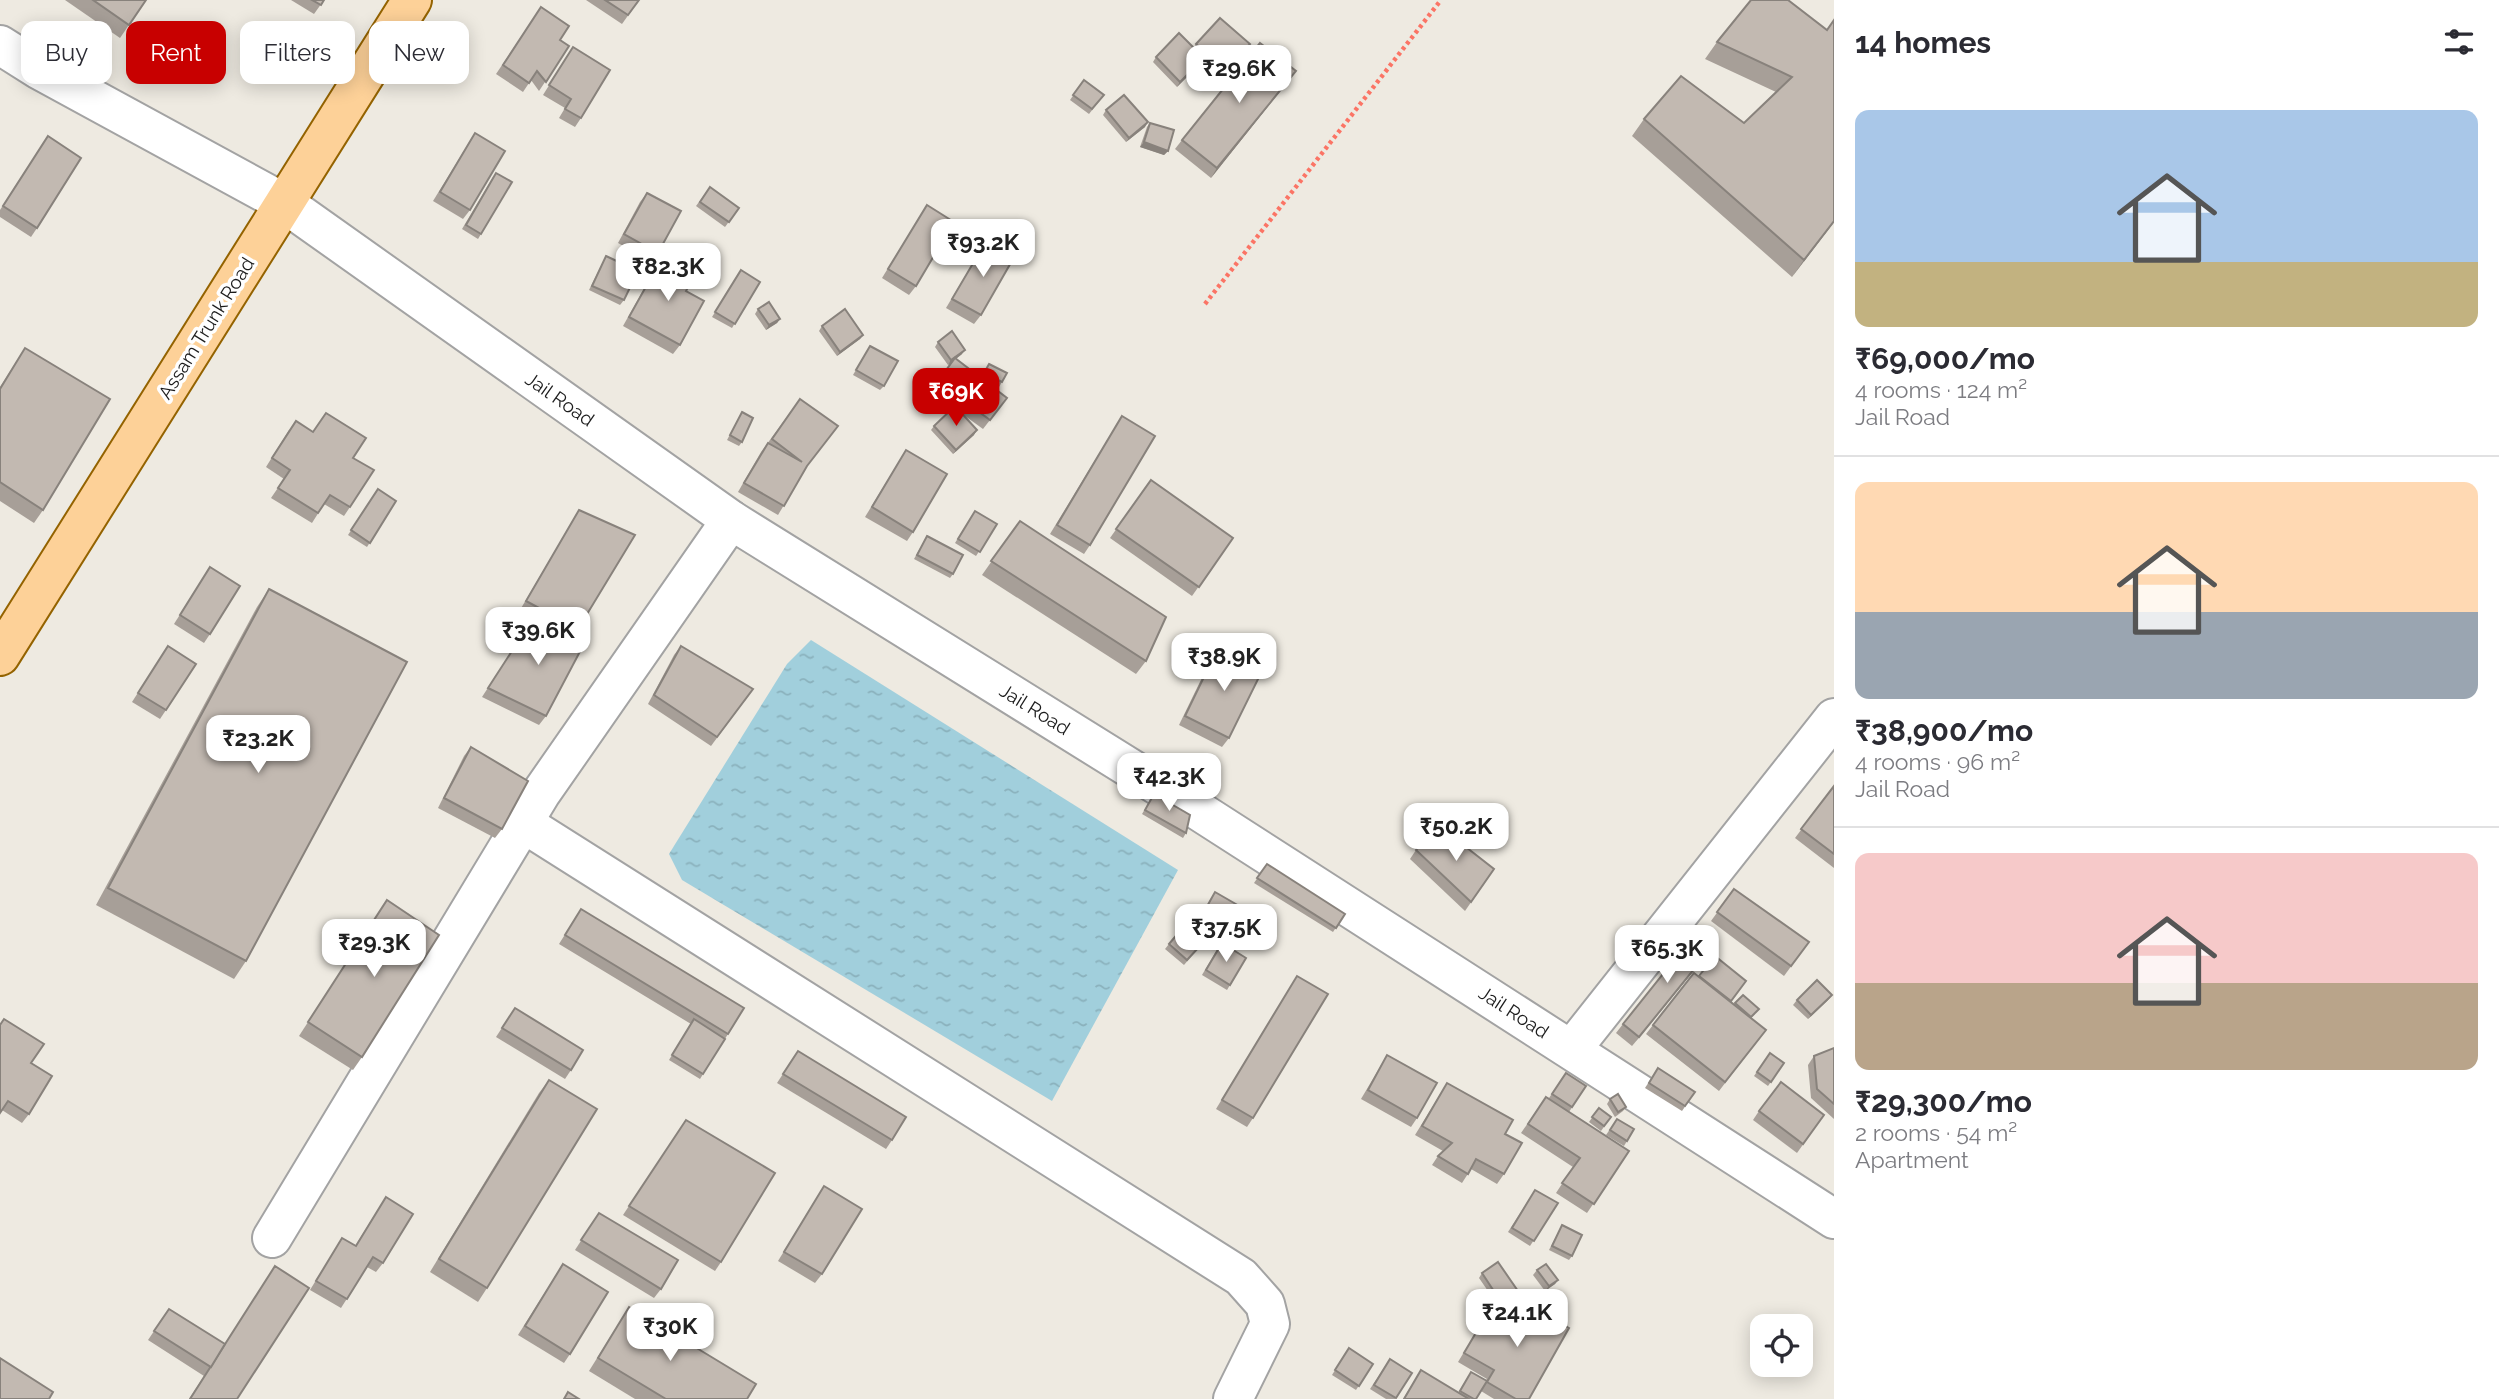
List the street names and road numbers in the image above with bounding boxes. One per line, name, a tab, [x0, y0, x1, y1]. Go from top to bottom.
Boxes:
street label: Assam Trunk Road	[154, 253, 258, 403]
street label: Jail Road	[522, 367, 598, 431]
street label: Jail Road	[996, 679, 1074, 739]
street label: Jail Road	[1475, 981, 1553, 1043]

